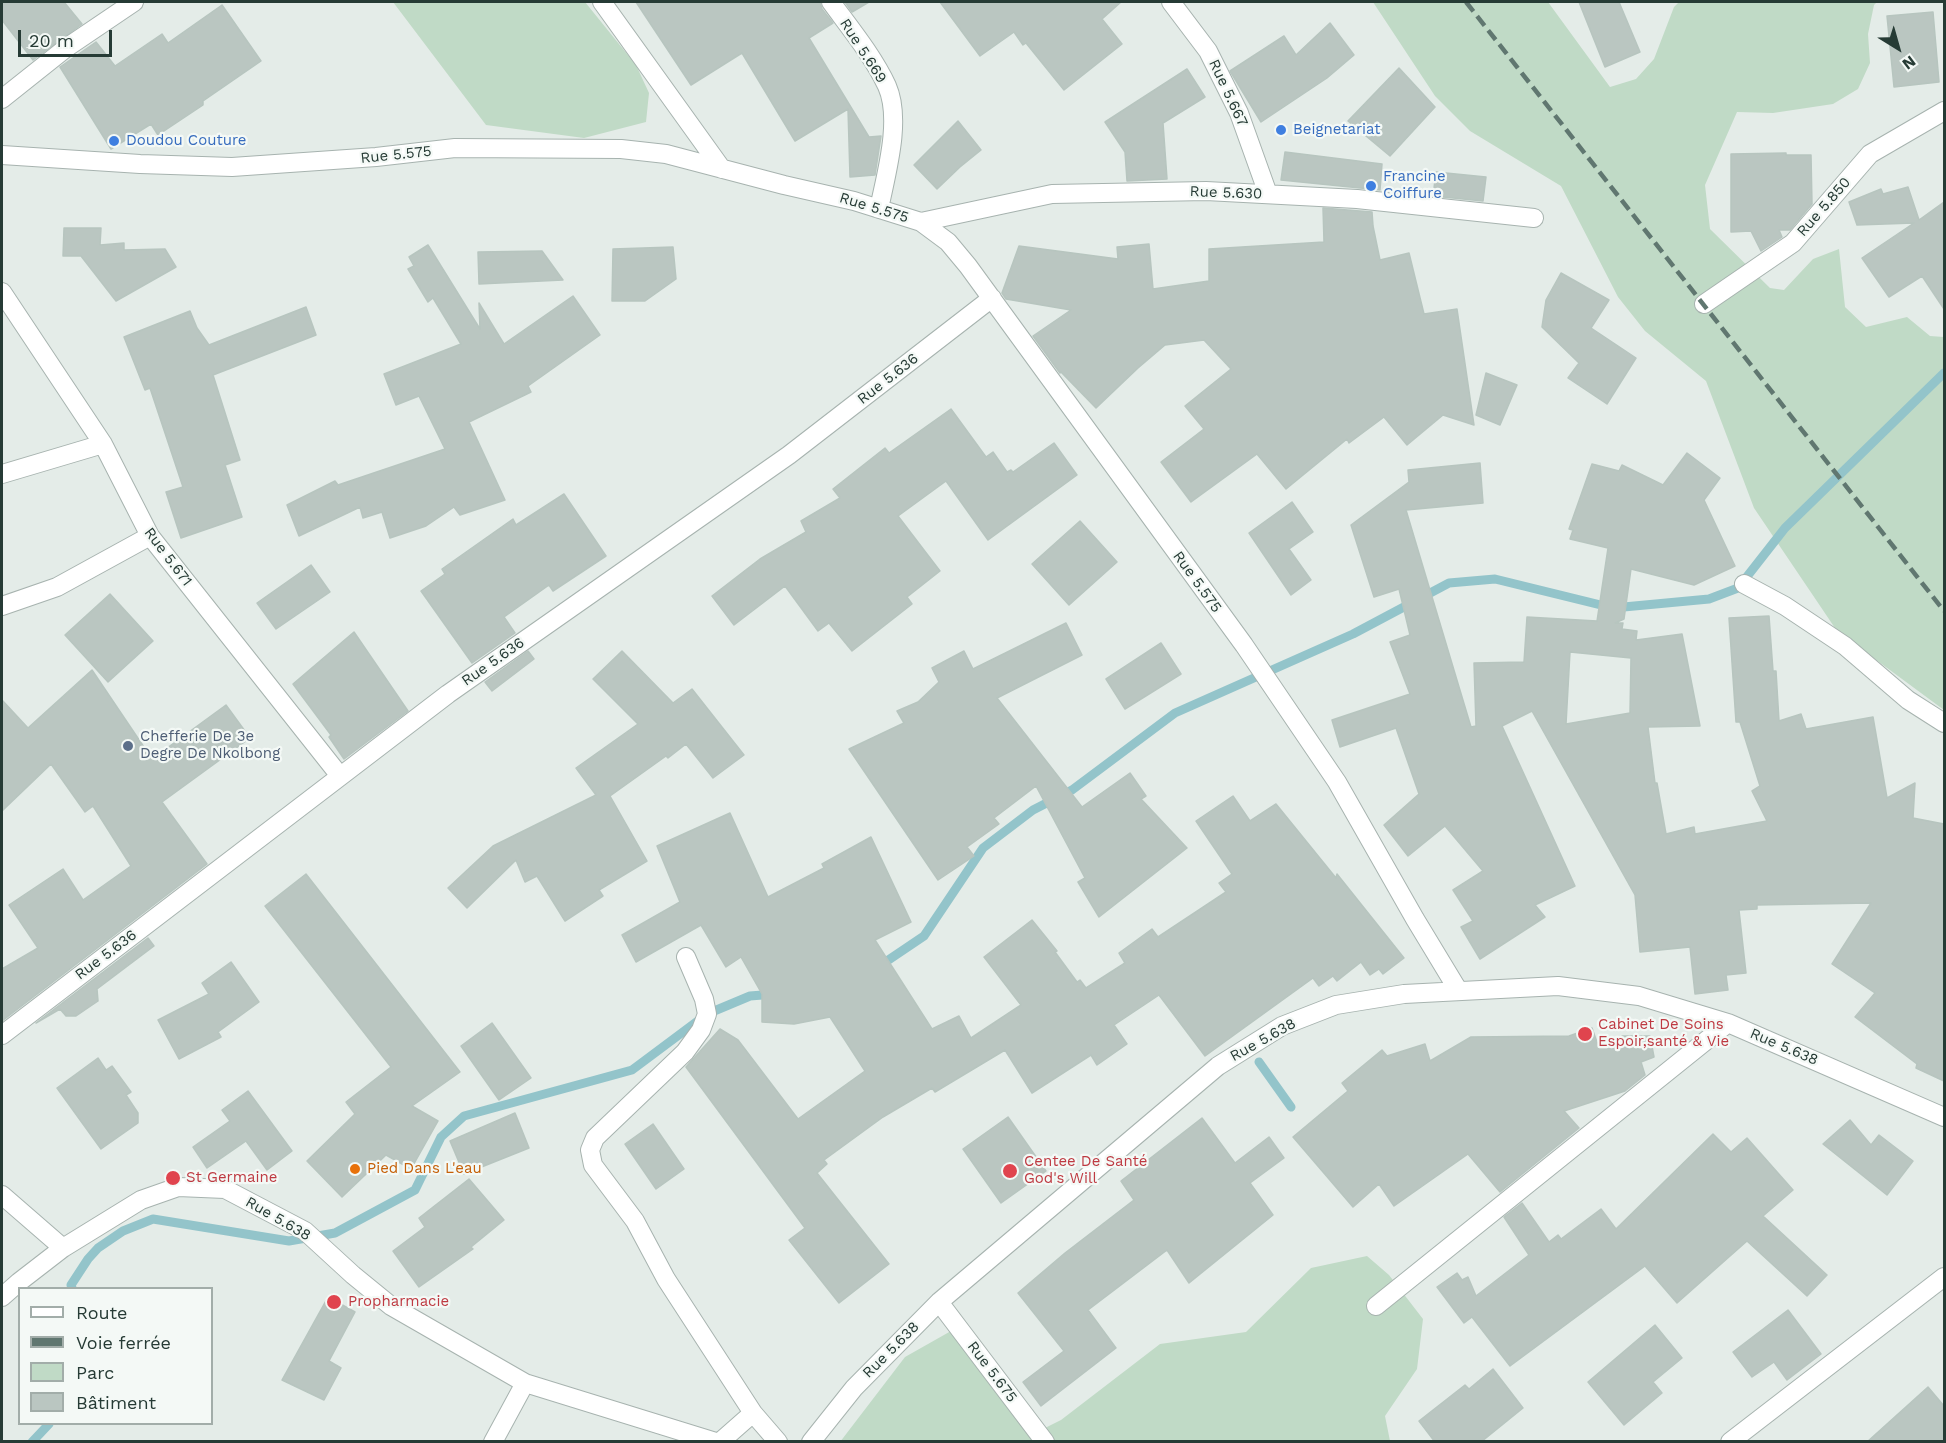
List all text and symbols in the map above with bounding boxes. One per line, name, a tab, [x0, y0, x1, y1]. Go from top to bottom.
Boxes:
street label: Rue 5.669	[836, 16, 890, 86]
scale bar	[21, 18, 116, 56]
north arrow	[1868, 18, 1928, 78]
text: 20 m	[29, 30, 74, 51]
text: N	[1899, 52, 1920, 74]
street label: Rue 5.667	[1205, 57, 1251, 129]
place label: Beignetariat	[1293, 121, 1380, 139]
marker: Beignetariat	[1274, 123, 1288, 137]
place label: Doudou Couture	[126, 132, 246, 150]
marker: Doudou Couture	[107, 134, 121, 148]
street label: Rue 5.575	[360, 142, 432, 168]
place label: Francine Coiffure	[1383, 168, 1446, 203]
street label: Rue 5.850	[1793, 174, 1855, 240]
marker: Francine Coiffure	[1364, 179, 1378, 193]
street label: Rue 5.630	[1189, 183, 1263, 203]
street label: Rue 5.575	[837, 189, 911, 227]
street label: Rue 5.636	[854, 350, 922, 408]
street label: Rue 5.671	[140, 524, 196, 590]
street label: Rue 5.575	[1169, 548, 1225, 616]
street label: Rue 5.636	[458, 634, 528, 690]
place label: Chefferie De 3e Degre De Nkolbong	[140, 728, 280, 763]
marker: Chefferie De 3e Degre De Nkolbong	[121, 739, 135, 753]
street label: Rue 5.636	[72, 926, 140, 984]
street label: Rue 5.638	[1227, 1015, 1299, 1065]
place label: Cabinet De Soins Espoir,santé & Vie	[1598, 1016, 1729, 1051]
marker: Cabinet De Soins Espoir,santé & Vie	[1576, 1025, 1594, 1043]
street label: Rue 5.638	[1747, 1025, 1821, 1069]
place label: Centee De Santé God's Will	[1024, 1153, 1147, 1188]
place label: Pied Dans L'eau	[367, 1160, 482, 1178]
marker: Pied Dans L'eau	[348, 1162, 362, 1176]
marker: Centee De Santé God's Will	[1001, 1162, 1019, 1180]
marker: St Germaine	[164, 1169, 182, 1187]
place label: St Germaine	[186, 1169, 277, 1187]
street label: Rue 5.638	[242, 1193, 314, 1245]
legend	[18, 1287, 213, 1425]
marker: Propharmacie	[325, 1293, 343, 1311]
place label: Propharmacie	[348, 1293, 449, 1311]
text: Route	[76, 1302, 128, 1323]
street label: Rue 5.638	[859, 1318, 923, 1382]
text: Voie ferrée	[76, 1332, 171, 1353]
street label: Rue 5.675	[963, 1338, 1021, 1406]
text: Parc	[76, 1362, 114, 1383]
text: Bâtiment	[76, 1392, 156, 1413]

